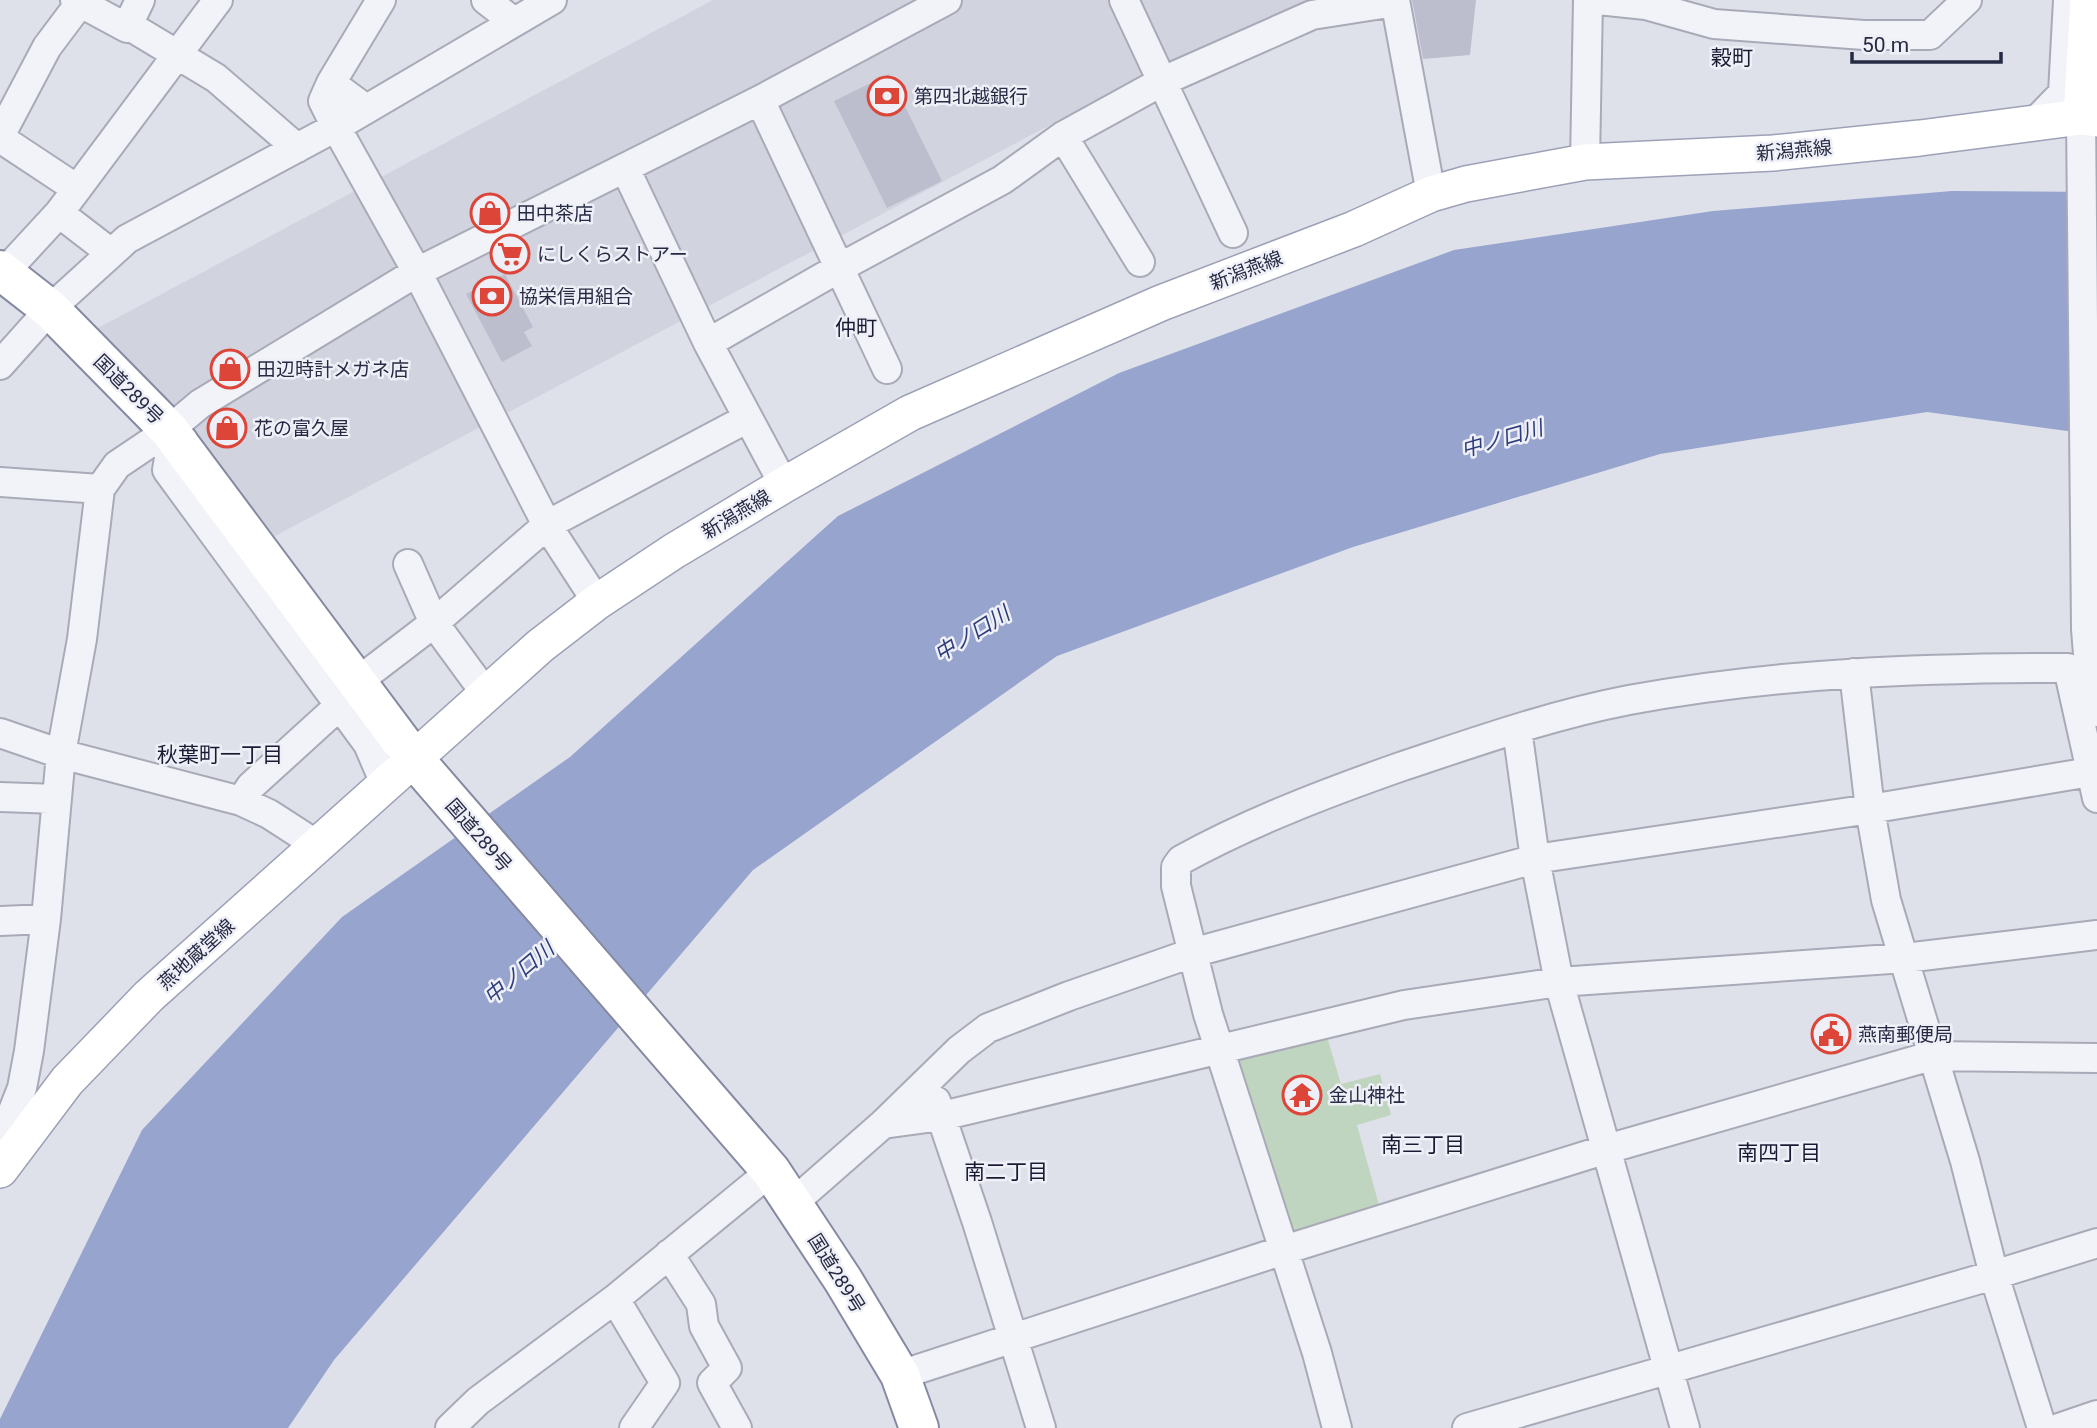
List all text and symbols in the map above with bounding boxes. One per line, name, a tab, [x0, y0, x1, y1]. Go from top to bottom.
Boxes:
scale bar	[1852, 21, 2001, 65]
text: 50 m	[1862, 33, 1909, 57]
district label: 穀町	[1711, 46, 1753, 70]
bank icon: 第四北越銀行	[866, 75, 908, 117]
place label: 第四北越銀行	[914, 85, 1028, 108]
street label: 新潟燕線	[1755, 136, 1833, 165]
shop icon: 田中茶店	[469, 192, 511, 234]
place label: 田中茶店	[517, 202, 593, 225]
supermarket icon: にしくらストアー	[489, 233, 531, 275]
place label: にしくらストアー	[537, 243, 688, 266]
street label: 新潟燕線	[1207, 246, 1286, 295]
bank icon: 協栄信用組合	[471, 275, 513, 317]
place label: 協栄信用組合	[519, 285, 633, 308]
district label: 仲町	[835, 316, 877, 340]
shop icon: 田辺時計メガネ店	[209, 348, 251, 390]
street label: 国道289号	[89, 350, 168, 429]
place label: 田辺時計メガネ店	[257, 358, 409, 381]
shop icon: 花の富久屋	[206, 407, 248, 449]
water label: 中ノ口川	[1458, 415, 1548, 462]
place label: 花の富久屋	[254, 417, 349, 440]
street label: 新潟燕線	[698, 485, 775, 544]
water label: 中ノ口川	[930, 601, 1016, 666]
district label: 秋葉町一丁目	[157, 743, 283, 767]
street label: 国道289号	[441, 794, 517, 876]
street label: 燕地蔵堂線	[153, 914, 239, 995]
water label: 中ノ口川	[479, 936, 560, 1009]
public building icon: 燕南郵便局	[1810, 1013, 1852, 1055]
place label: 燕南郵便局	[1858, 1023, 1953, 1046]
temple icon: 金山神社	[1281, 1074, 1323, 1116]
place label: 金山神社	[1329, 1084, 1405, 1107]
district label: 南三丁目	[1381, 1133, 1465, 1157]
district label: 南四丁目	[1737, 1141, 1821, 1165]
district label: 南二丁目	[964, 1160, 1048, 1184]
street label: 国道289号	[803, 1229, 870, 1317]

